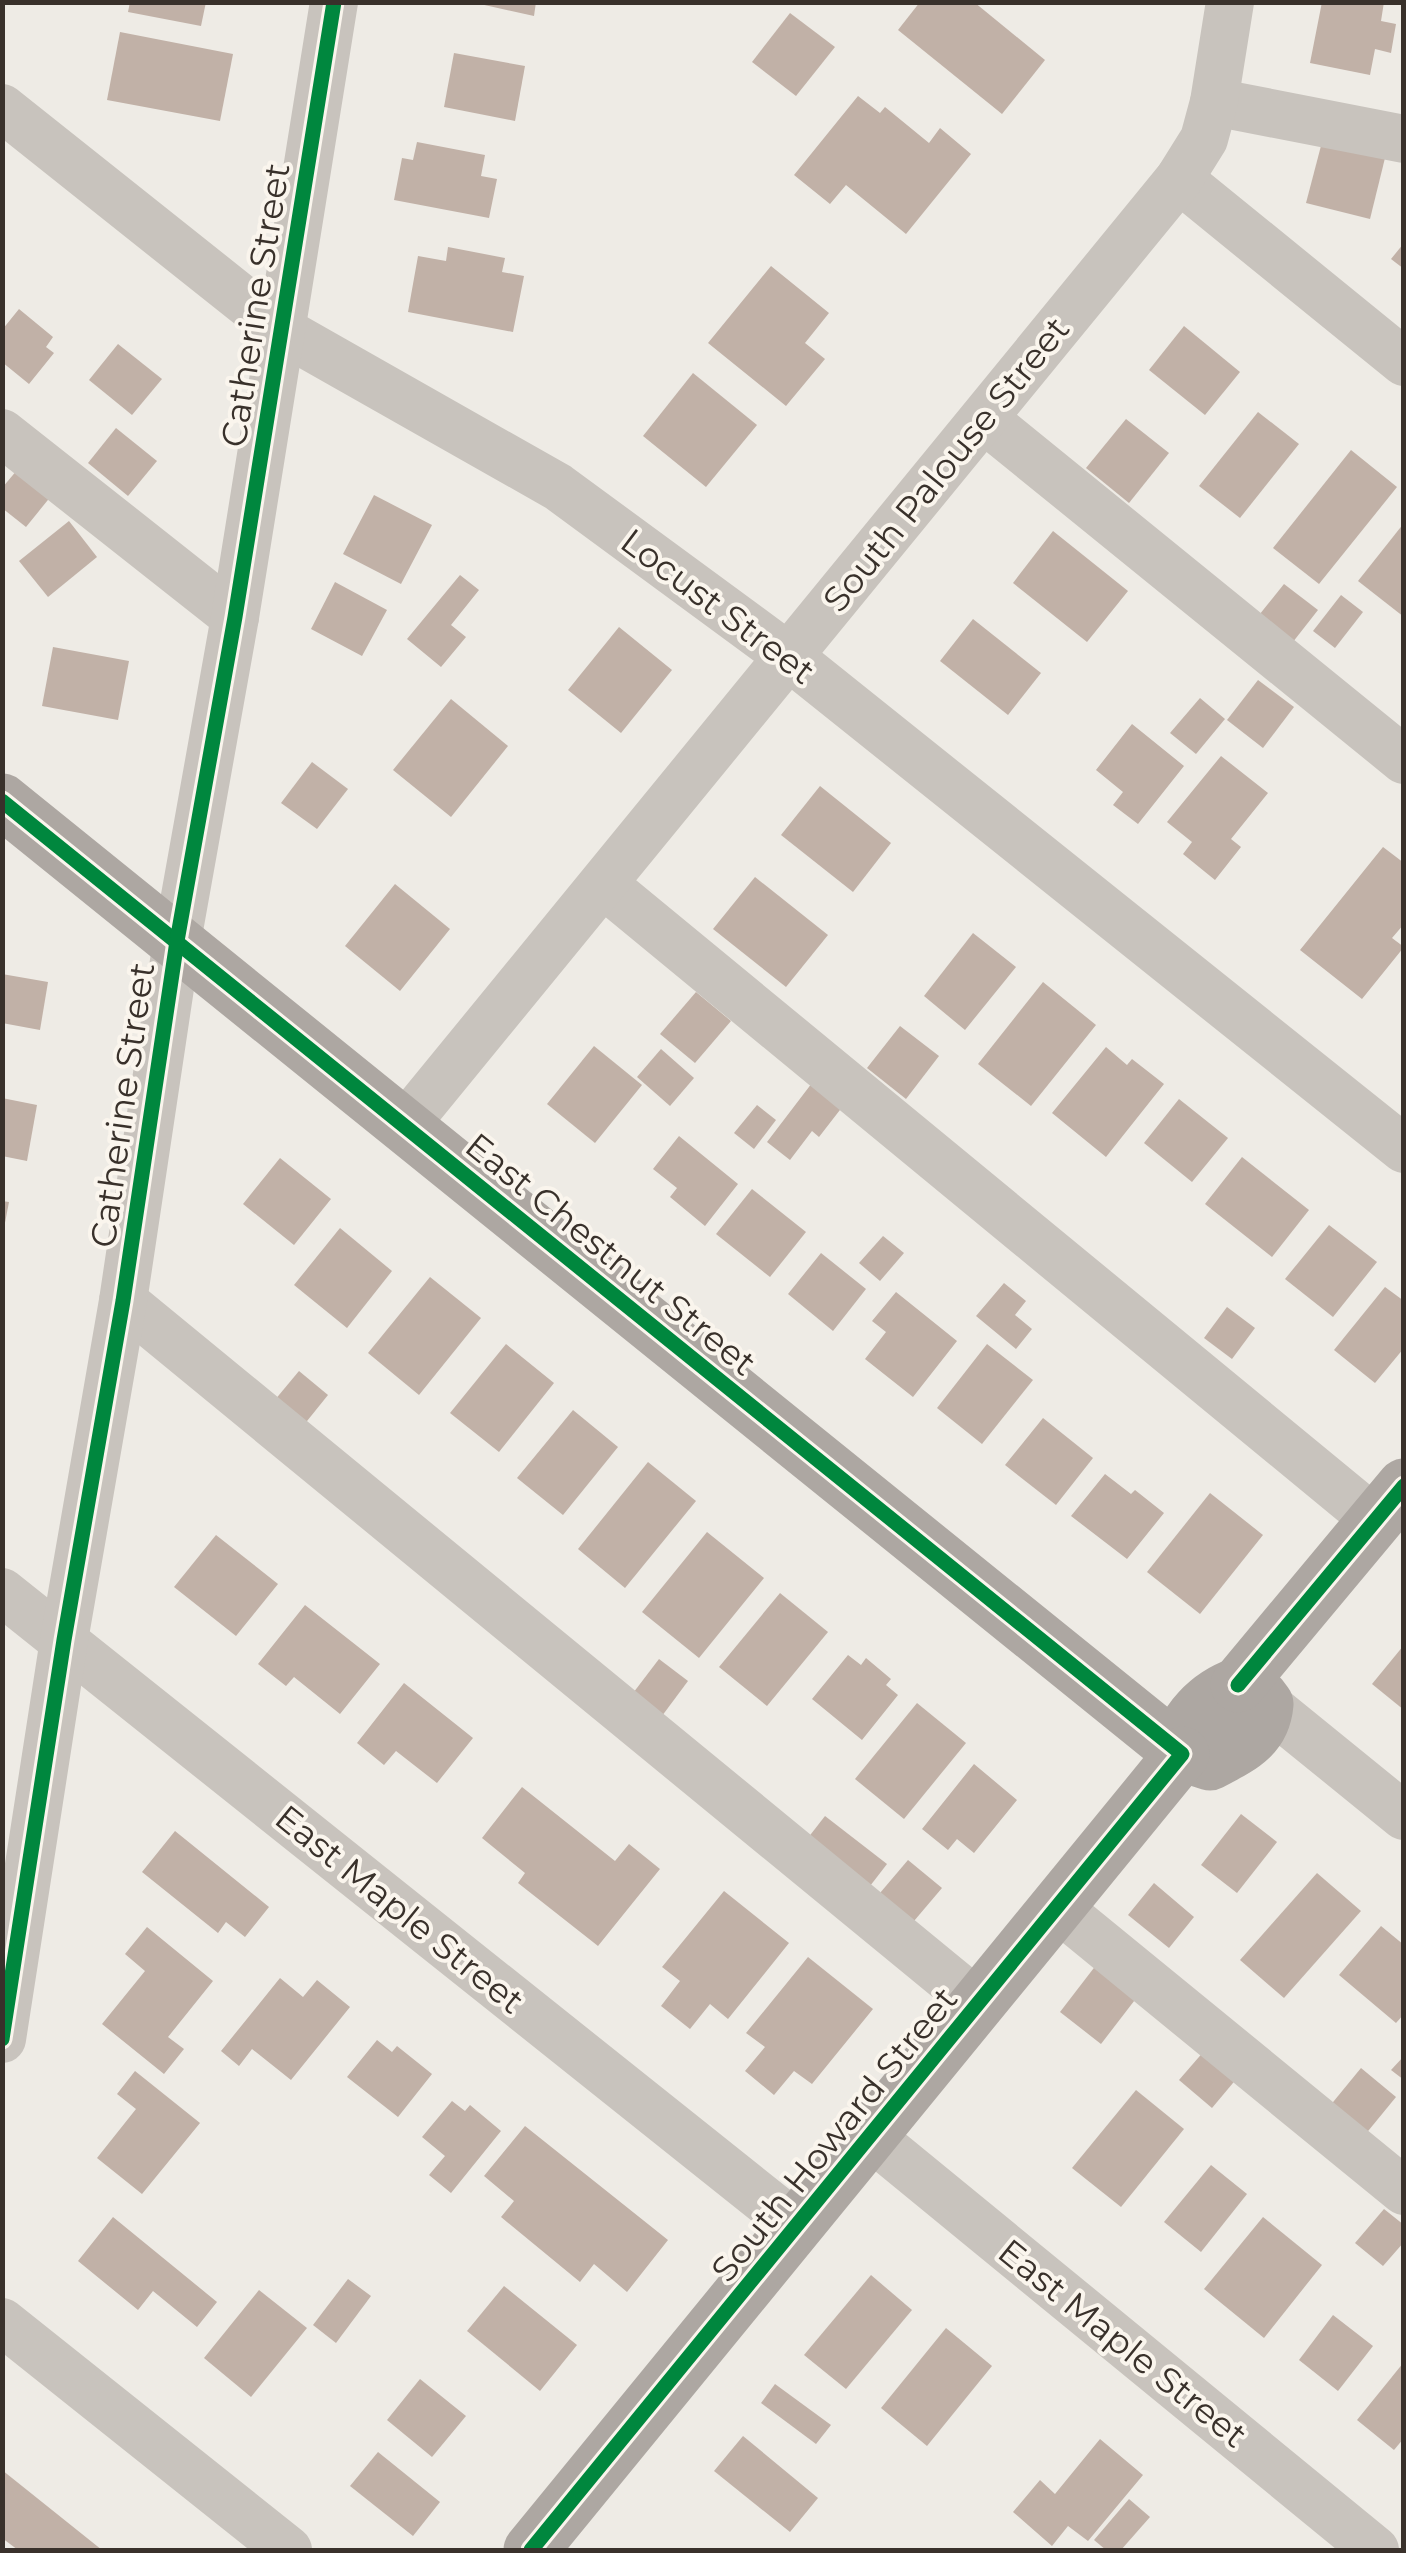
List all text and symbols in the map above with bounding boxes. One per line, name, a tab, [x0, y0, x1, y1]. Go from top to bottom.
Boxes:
street label: Catherine Street	[211, 160, 299, 450]
street label: South Palouse Street	[814, 308, 1078, 620]
street label: Locust Street	[613, 519, 823, 693]
street label: Catherine Street	[81, 960, 163, 1250]
street label: East Chestnut Street	[457, 1124, 765, 1384]
street label: East Maple Street	[267, 1795, 533, 2023]
street label: South Howard Street	[702, 1978, 966, 2290]
street label: East Maple Street	[990, 2229, 1256, 2457]

